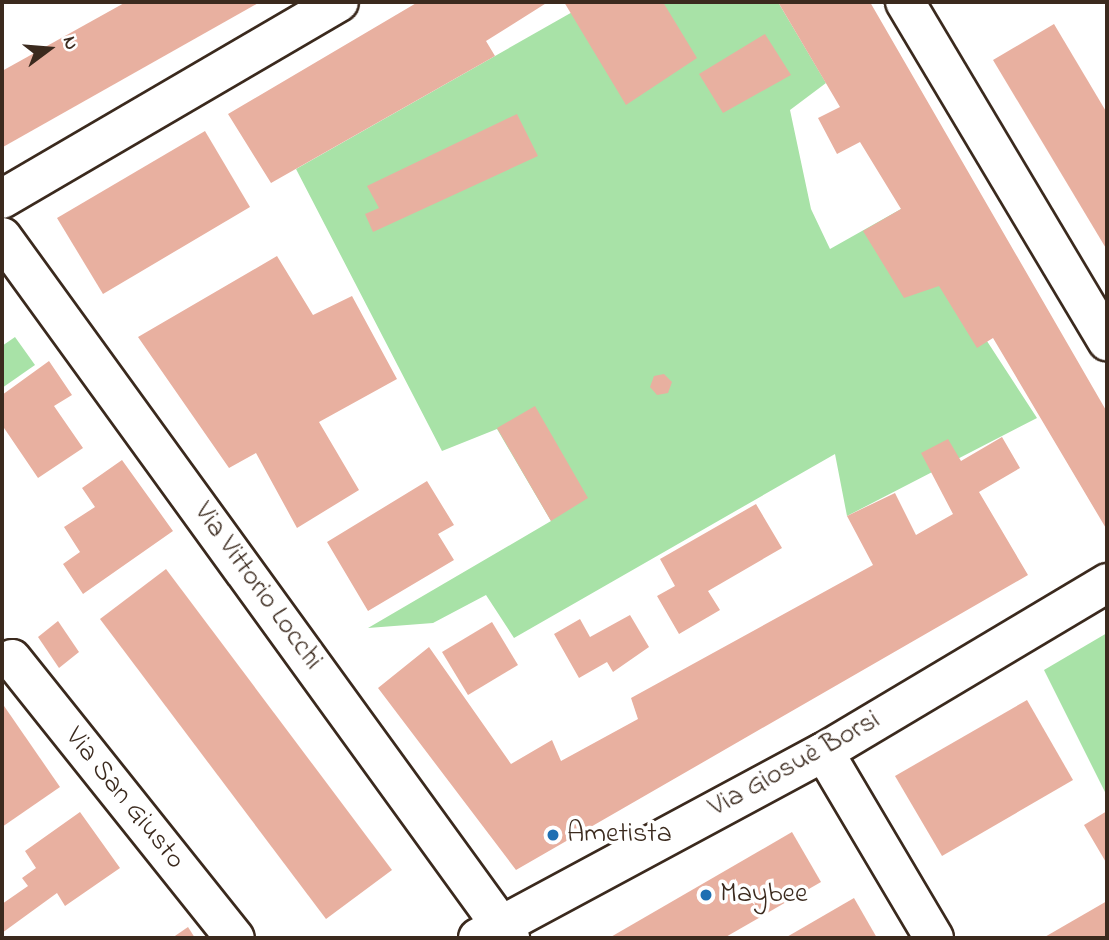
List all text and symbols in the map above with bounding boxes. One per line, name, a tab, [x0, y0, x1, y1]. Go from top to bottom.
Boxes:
north arrow	[14, 14, 84, 84]
text: N	[55, 33, 84, 53]
street label: Via Vittorio Locchi	[185, 497, 329, 677]
street label: Via Giosuè Borsi	[704, 704, 886, 826]
street label: Via San Giusto	[57, 721, 191, 877]
place label: Ametista	[567, 818, 672, 852]
marker: Ametista	[545, 827, 561, 843]
place label: Maybee	[720, 878, 808, 912]
marker: Maybee	[698, 887, 714, 903]

